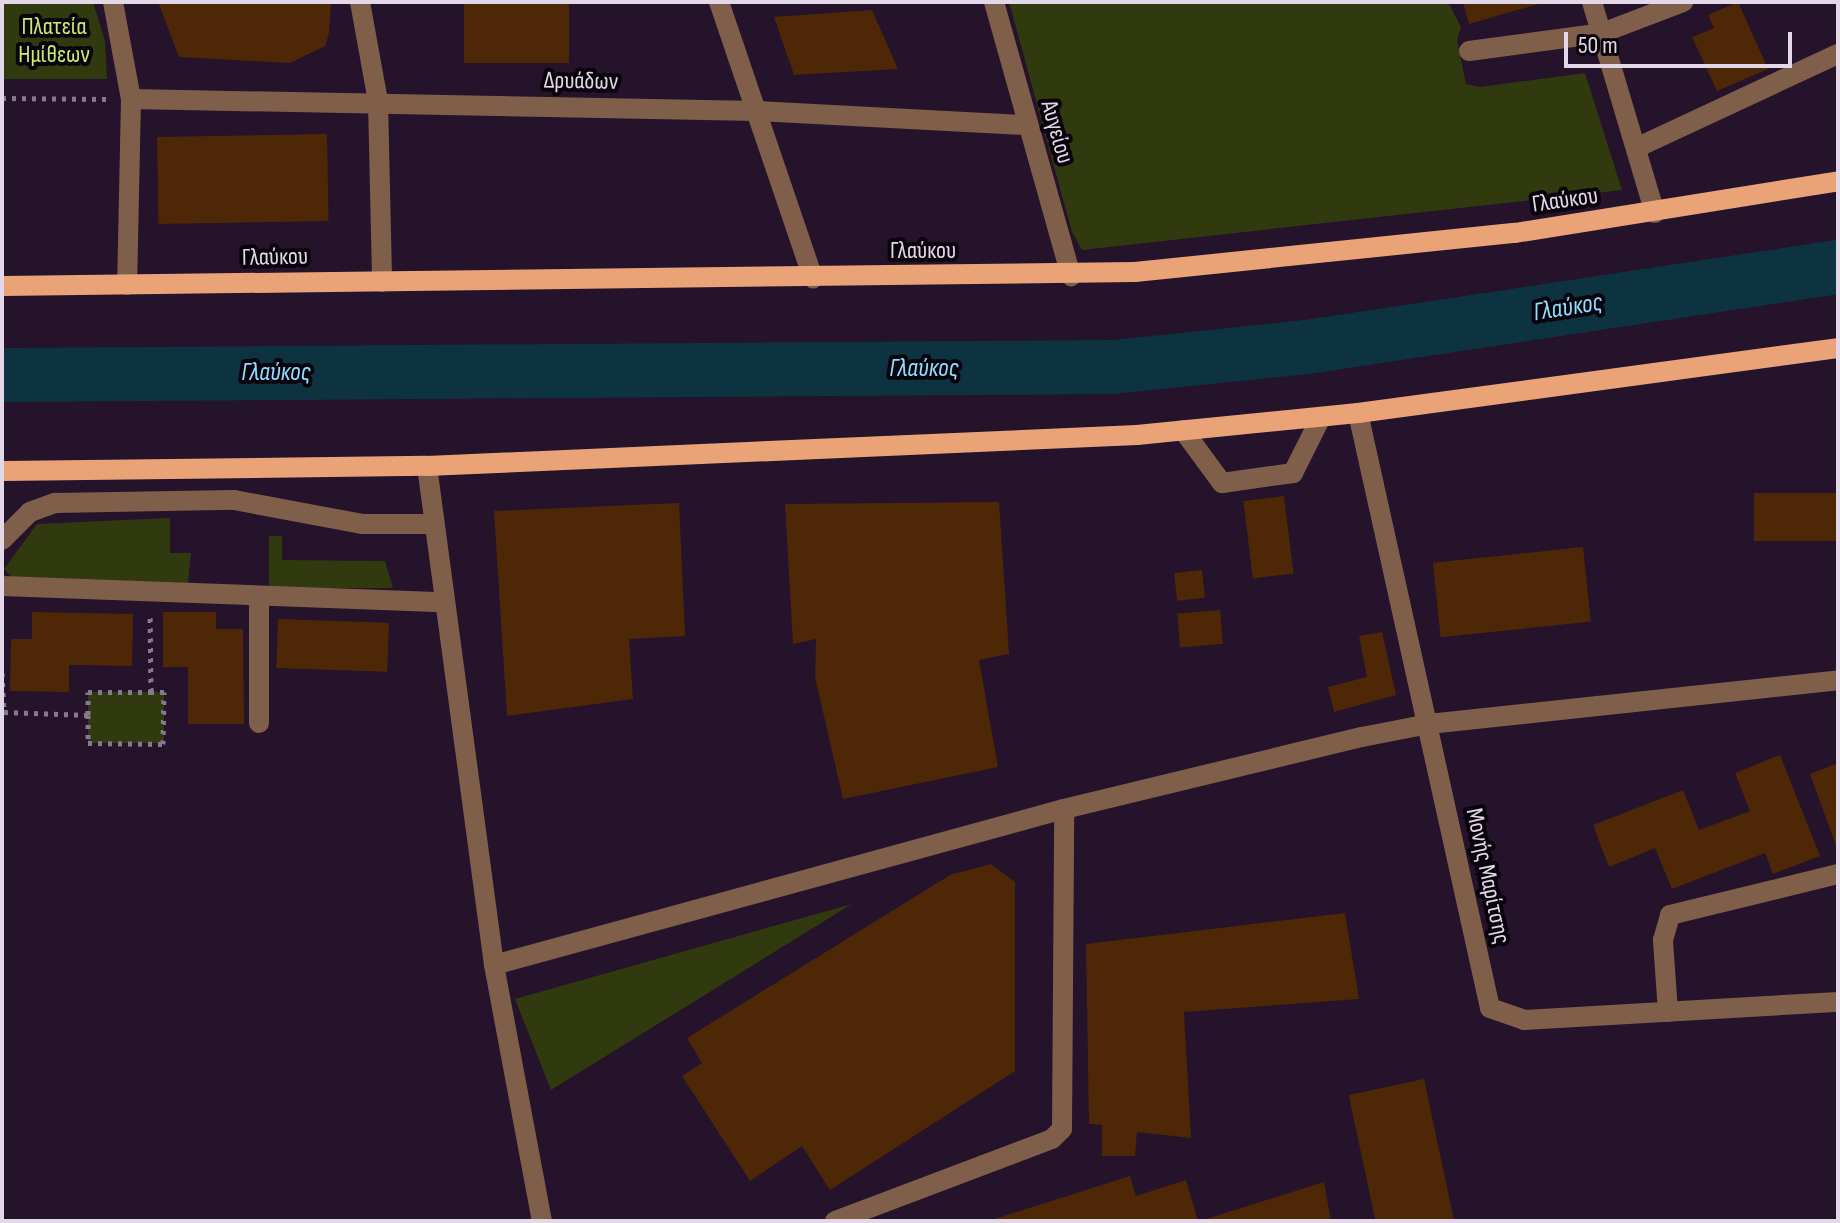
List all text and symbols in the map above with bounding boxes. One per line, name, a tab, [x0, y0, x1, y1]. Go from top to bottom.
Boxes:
park label: Πλατεία Ημίθεων	[18, 13, 90, 69]
scale bar	[1568, 16, 1796, 66]
text: 50 m	[1578, 31, 1618, 60]
street label: Δρυάδων	[544, 66, 618, 96]
street label: Αυγείου	[1034, 97, 1080, 167]
street label: Γλαύκου	[1530, 181, 1600, 219]
street label: Γλαύκου	[890, 237, 956, 265]
street label: Γλαύκου	[242, 242, 308, 272]
water label: Γλαύκος	[1531, 287, 1605, 329]
water label: Γλαύκος	[889, 353, 959, 385]
water label: Γλαύκος	[241, 357, 311, 389]
street label: Μονής Μαρίτσης	[1460, 806, 1516, 946]

